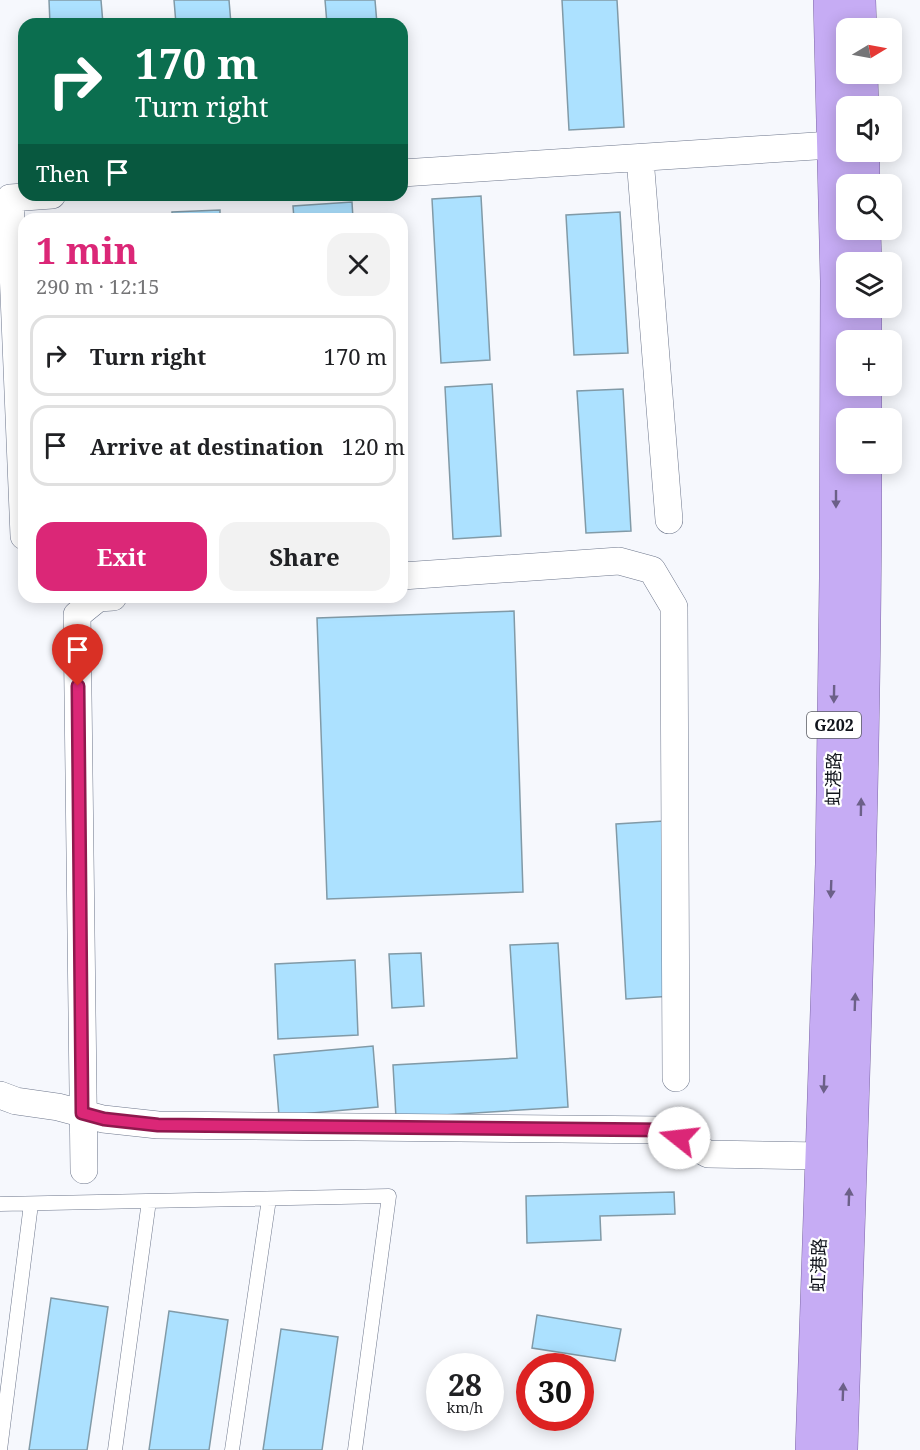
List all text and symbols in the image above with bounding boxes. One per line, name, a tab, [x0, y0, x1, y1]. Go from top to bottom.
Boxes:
north arrow	[836, 18, 902, 84]
map controls	[836, 18, 902, 474]
text: 170 m	[135, 34, 259, 91]
icon: right	[36, 42, 114, 120]
text: Turn right	[135, 88, 268, 125]
button: sound	[836, 96, 902, 162]
icon: arrive	[101, 156, 134, 189]
text: Then	[36, 158, 89, 188]
button: search	[836, 174, 902, 240]
text: 1 min	[36, 226, 138, 275]
button: close	[327, 233, 390, 296]
button: layers	[836, 252, 902, 318]
text: 290 m · 12:15	[36, 273, 159, 300]
button: +	[836, 330, 902, 396]
icon: right	[39, 339, 72, 372]
text: Turn right	[90, 341, 206, 371]
text: 170 m	[324, 341, 387, 371]
button: −	[836, 408, 902, 474]
icon: arrive	[39, 429, 72, 462]
text: Arrive at destination	[90, 431, 324, 461]
text: 120 m	[342, 431, 405, 461]
one-way arrow	[831, 490, 841, 509]
button: Exit	[36, 522, 207, 591]
button: Share	[219, 522, 390, 591]
pin	[52, 624, 103, 686]
icon: arrive	[61, 633, 94, 666]
one-way arrow	[829, 685, 839, 704]
road number: G202	[807, 712, 861, 738]
street label: 虹港路	[821, 752, 845, 806]
one-way arrow	[856, 797, 865, 816]
one-way arrow	[826, 880, 836, 899]
one-way arrow	[850, 992, 860, 1011]
one-way arrow	[820, 1075, 829, 1094]
position arrow	[647, 1106, 711, 1170]
one-way arrow	[844, 1187, 854, 1206]
street label: 虹港路	[805, 1238, 831, 1292]
speed limit sign: 30	[516, 1353, 594, 1431]
text: 28	[448, 1364, 482, 1405]
one-way arrow	[838, 1382, 847, 1401]
text: km/h	[447, 1397, 483, 1417]

